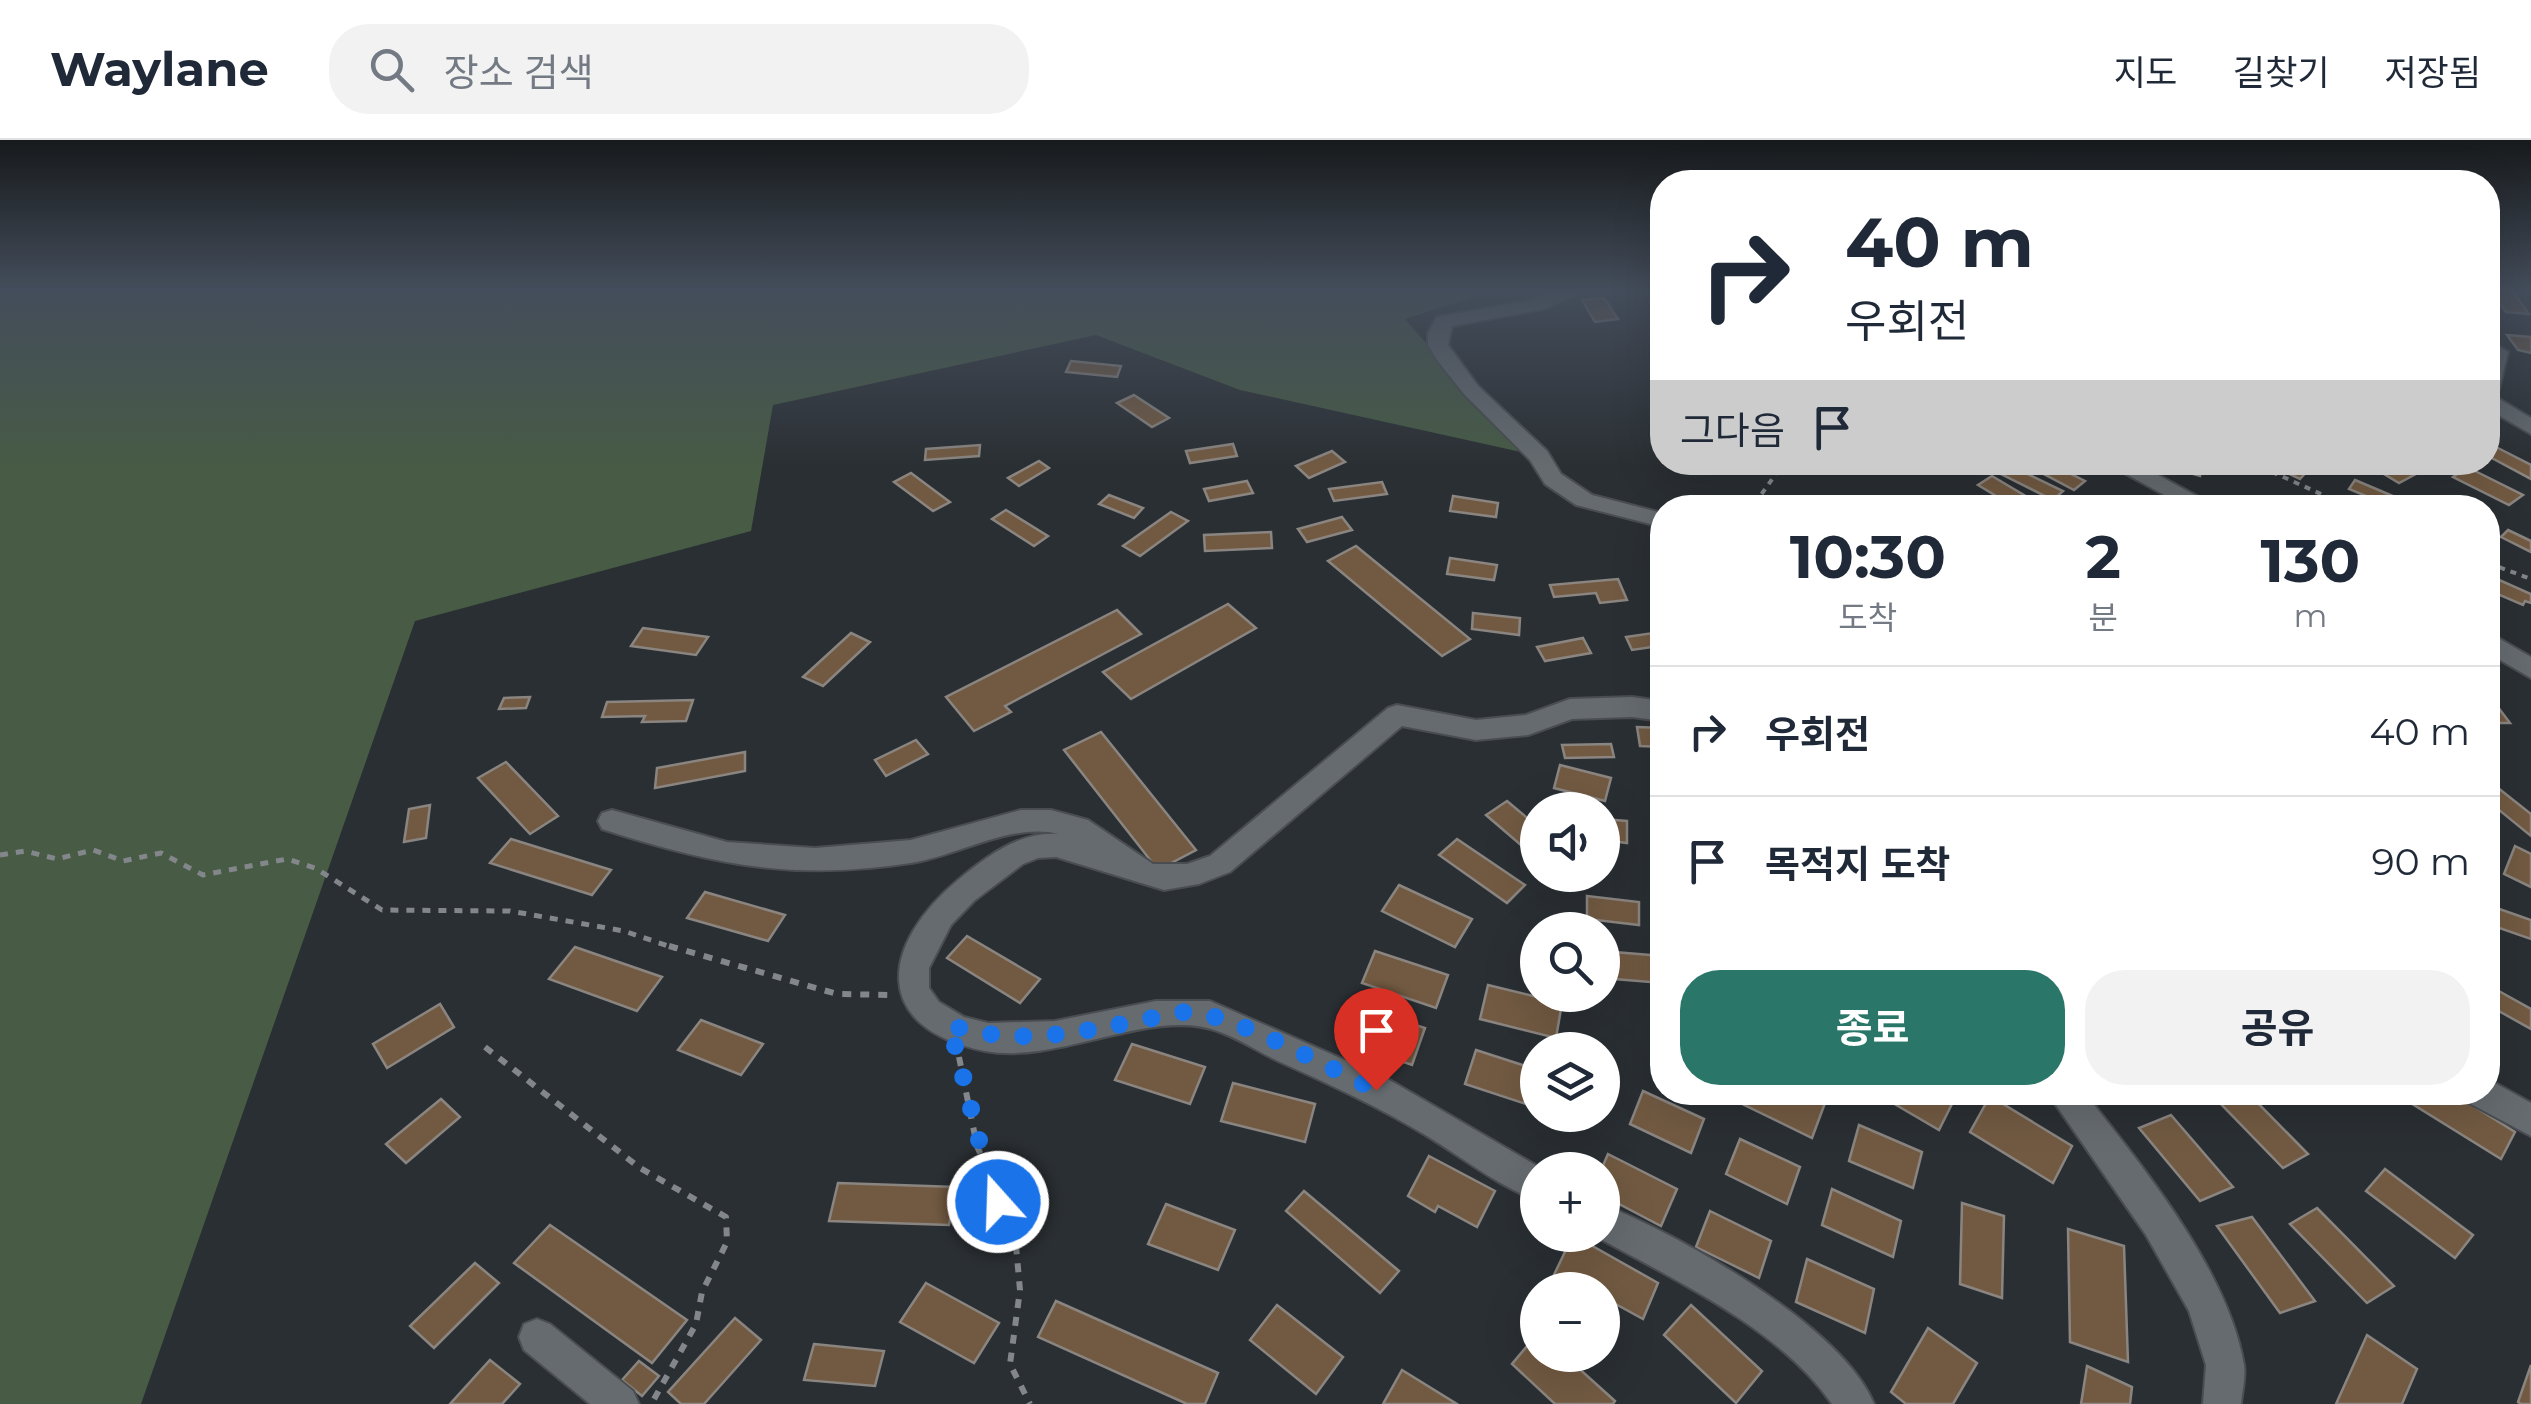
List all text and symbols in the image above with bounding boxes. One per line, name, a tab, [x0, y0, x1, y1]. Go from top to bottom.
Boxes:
search box	[329, 24, 1029, 114]
text: Waylane	[50, 40, 269, 98]
icon: search	[364, 42, 419, 97]
text: 장소 검색	[444, 49, 594, 96]
text: 지도	[2113, 51, 2178, 94]
text: 길찾기	[2233, 51, 2329, 94]
text: 저장됨	[2384, 51, 2481, 94]
text: 40 m	[1845, 199, 2034, 285]
icon: right	[1680, 210, 1810, 340]
text: 우회전	[1845, 293, 1969, 348]
icon: arrive	[1805, 400, 1860, 455]
text: 그다음	[1680, 407, 1785, 454]
text: 10:30	[1790, 520, 1946, 593]
text: 2	[2086, 520, 2121, 593]
text: 130	[2261, 524, 2360, 597]
text: m	[2293, 596, 2327, 635]
text: 도착	[1838, 598, 1897, 637]
text: 분	[2089, 598, 2118, 637]
icon: right	[1680, 704, 1735, 759]
text: 40 m	[2369, 708, 2470, 755]
text: 우회전	[1765, 711, 1870, 758]
map controls	[1520, 792, 1620, 1372]
button: sound	[1520, 792, 1620, 892]
icon: arrive	[1680, 834, 1735, 889]
text: 90 m	[2371, 838, 2470, 885]
text: 목적지 도착	[1765, 841, 1951, 888]
button: search	[1520, 912, 1620, 1012]
button: 종료	[1680, 970, 2065, 1085]
button: 공유	[2085, 970, 2470, 1085]
pin	[1334, 988, 1419, 1091]
icon: arrive	[1349, 1003, 1404, 1058]
button: layers	[1520, 1032, 1620, 1132]
position arrow	[946, 1150, 1050, 1254]
button: +	[1520, 1152, 1620, 1252]
button: −	[1520, 1272, 1620, 1372]

